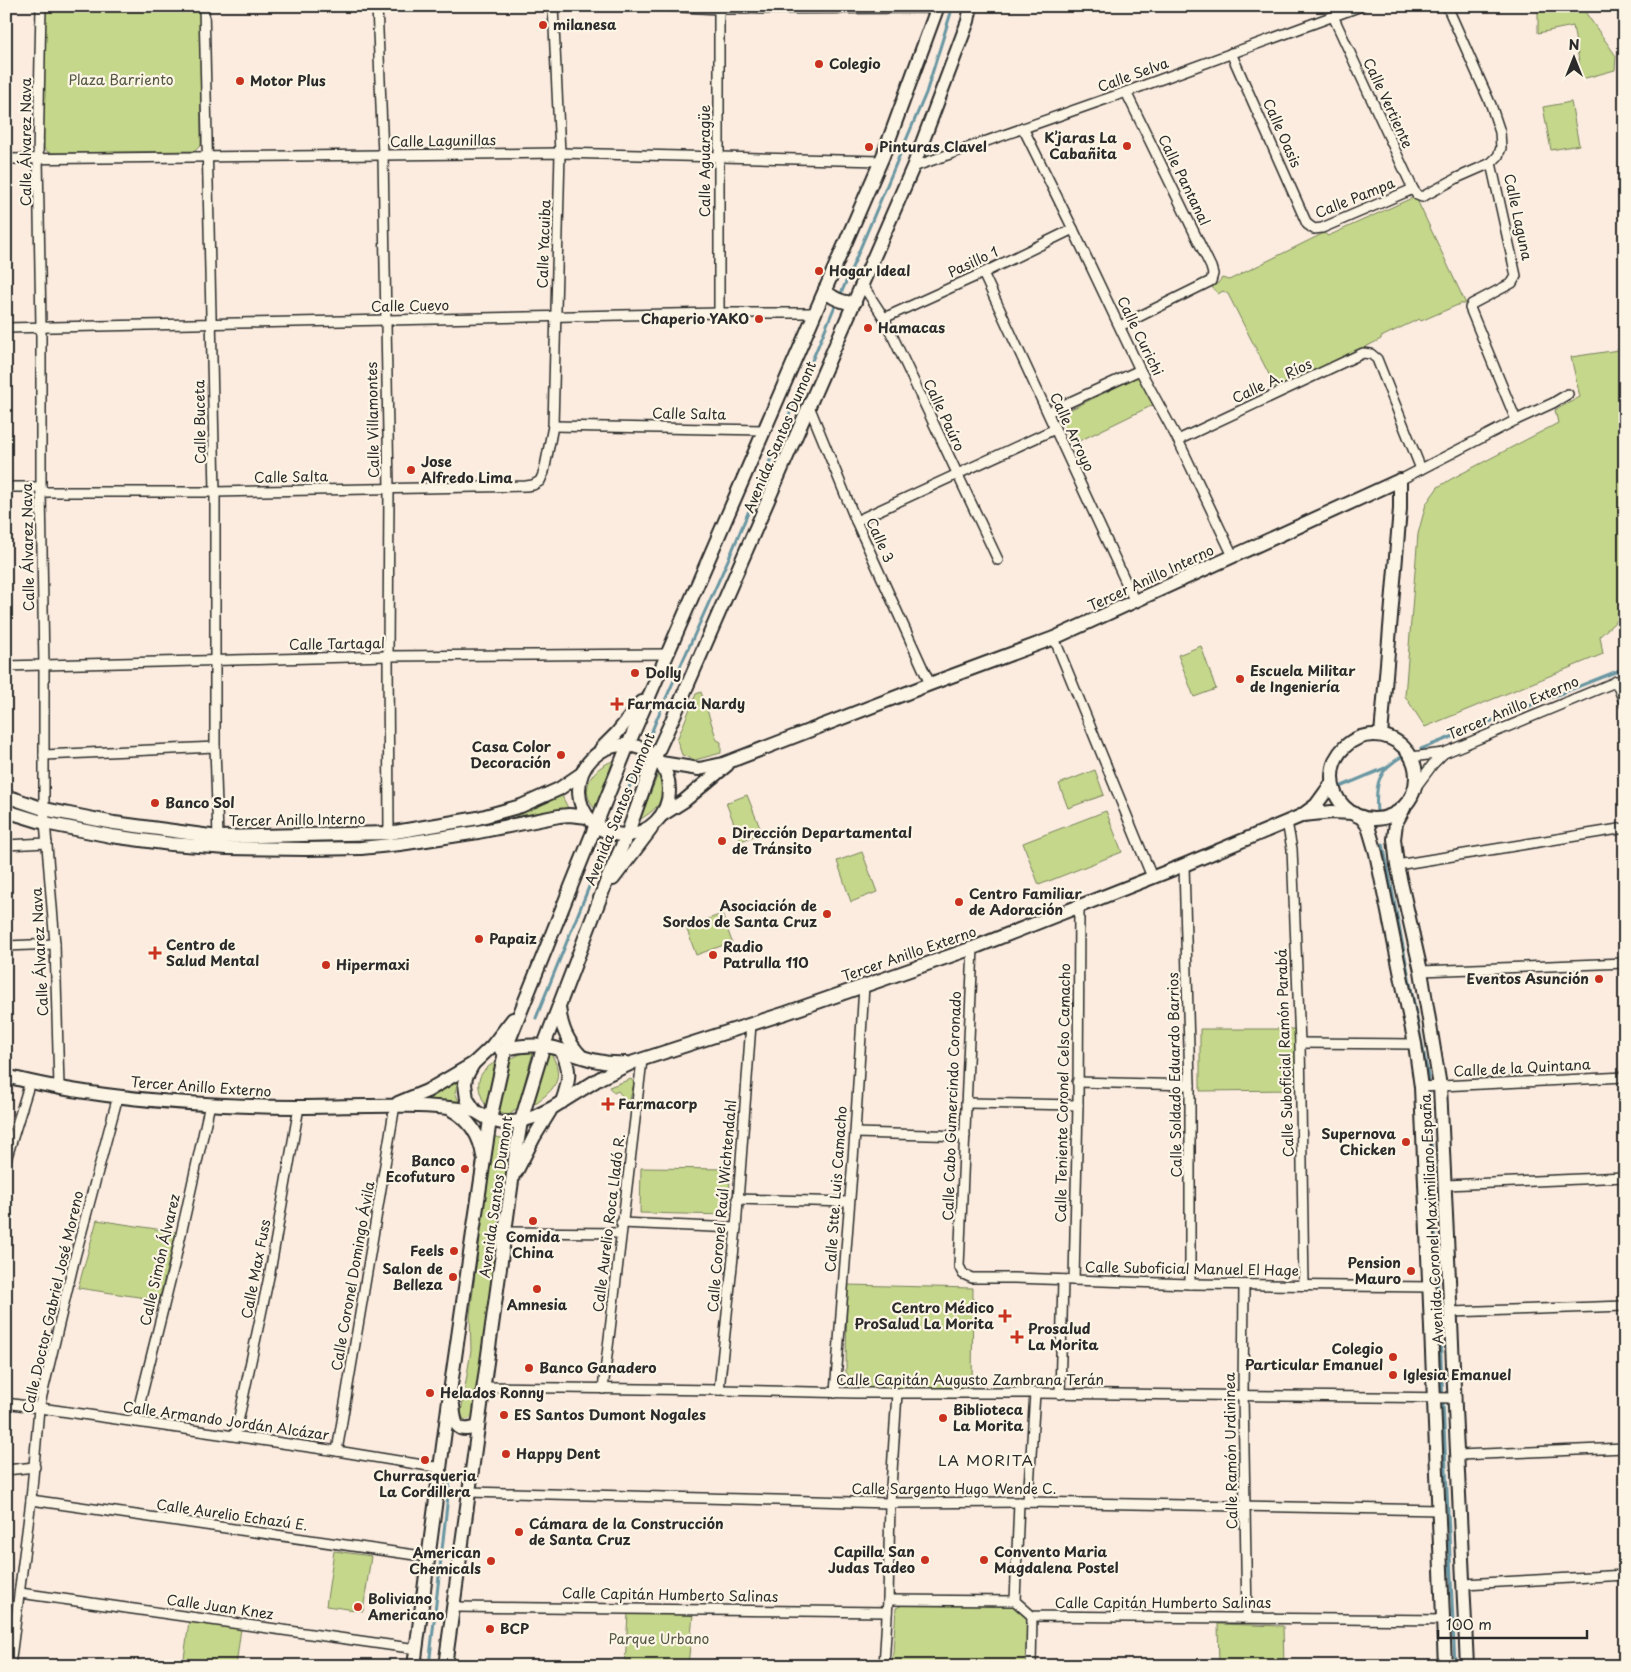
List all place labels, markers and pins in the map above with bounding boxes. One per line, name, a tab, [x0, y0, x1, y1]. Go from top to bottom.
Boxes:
place label: milanesa	[553, 14, 617, 35]
marker: milanesa	[537, 19, 549, 31]
place label: Colegio	[829, 53, 881, 74]
marker: Colegio	[813, 58, 825, 70]
place label: Motor Plus	[250, 70, 326, 91]
marker: Motor Plus	[234, 75, 246, 87]
place label: K’jaras La Cabañita	[1044, 127, 1117, 164]
place label: Pinturas Clavel	[879, 136, 987, 157]
marker: K’jaras La Cabañita	[1121, 140, 1133, 152]
marker: Pinturas Clavel	[863, 141, 875, 153]
place label: Hogar Ideal	[829, 260, 910, 281]
marker: Hogar Ideal	[813, 265, 825, 277]
place label: Chaperio YAKO	[641, 308, 749, 329]
marker: Chaperio YAKO	[753, 313, 765, 325]
place label: Hamacas	[878, 317, 945, 338]
marker: Hamacas	[862, 322, 874, 334]
place label: Jose Alfredo Lima	[421, 451, 513, 488]
marker: Jose Alfredo Lima	[405, 464, 417, 476]
place label: Escuela Militar de Ingeniería	[1250, 660, 1356, 697]
place label: Dolly	[645, 662, 681, 683]
marker: Dolly	[629, 667, 641, 679]
marker: Escuela Militar de Ingeniería	[1234, 673, 1246, 685]
place label: Farmacia Nardy	[627, 693, 745, 714]
marker: Farmacia Nardy	[611, 698, 623, 710]
place label: Casa Color Decoración	[470, 736, 552, 773]
marker: Casa Color Decoración	[555, 749, 567, 761]
place label: Banco Sol	[165, 792, 235, 813]
marker: Banco Sol	[149, 797, 161, 809]
place label: Dirección Departamental de Tránsito	[732, 822, 912, 859]
marker: Dirección Departamental de Tránsito	[716, 835, 728, 847]
place label: Centro Familiar de Adoración	[969, 883, 1082, 920]
place label: Asociación de Sordos de Santa Cruz	[663, 895, 817, 932]
marker: Centro Familiar de Adoración	[953, 896, 965, 908]
marker: Asociación de Sordos de Santa Cruz	[821, 908, 833, 920]
place label: Papaiz	[489, 928, 537, 949]
marker: Papaiz	[473, 933, 485, 945]
place label: Centro de Salud Mental	[166, 934, 259, 971]
place label: Radio Patrulla 110	[723, 936, 809, 973]
marker: Centro de Salud Mental	[148, 946, 162, 960]
marker: Radio Patrulla 110	[707, 949, 719, 961]
place label: Hipermaxi	[336, 954, 410, 975]
marker: Hipermaxi	[320, 959, 332, 971]
place label: Eventos Asunción	[1467, 968, 1589, 989]
marker: Eventos Asunción	[1593, 973, 1605, 985]
place label: Farmacorp	[618, 1093, 698, 1114]
marker: Farmacorp	[602, 1098, 614, 1110]
place label: Supernova Chicken	[1322, 1123, 1396, 1160]
marker: Supernova Chicken	[1400, 1136, 1412, 1148]
place label: Banco Ecofuturo	[386, 1150, 455, 1187]
marker: Banco Ecofuturo	[459, 1163, 471, 1175]
marker: Comida China	[527, 1215, 539, 1227]
place label: Comida China	[506, 1226, 560, 1263]
place label: Feels	[410, 1240, 444, 1261]
marker: Feels	[448, 1245, 460, 1257]
place label: Pension Mauro	[1348, 1252, 1401, 1289]
place label: Salon de Belleza	[382, 1258, 444, 1295]
marker: Pension Mauro	[1405, 1265, 1417, 1277]
marker: Salon de Belleza	[447, 1271, 459, 1283]
marker: Amnesia	[531, 1283, 543, 1295]
place label: Amnesia	[507, 1294, 568, 1315]
place label: Centro Médico ProSalud La Morita	[854, 1297, 994, 1334]
marker: Centro Médico ProSalud La Morita	[998, 1309, 1012, 1323]
place label: Prosalud La Morita	[1028, 1318, 1099, 1355]
marker: Prosalud La Morita	[1010, 1330, 1024, 1344]
place label: Colegio Particular Emanuel	[1245, 1338, 1383, 1375]
marker: Colegio Particular Emanuel	[1387, 1351, 1399, 1363]
place label: Banco Ganadero	[539, 1357, 657, 1378]
marker: Banco Ganadero	[523, 1362, 535, 1374]
place label: Iglesia Emanuel	[1403, 1364, 1511, 1385]
marker: Iglesia Emanuel	[1387, 1369, 1399, 1381]
place label: Helados Ronny	[440, 1382, 544, 1403]
marker: Helados Ronny	[424, 1387, 436, 1399]
place label: Biblioteca La Morita	[953, 1399, 1024, 1436]
place label: ES Santos Dumont Nogales	[514, 1404, 706, 1425]
marker: ES Santos Dumont Nogales	[498, 1409, 510, 1421]
marker: Biblioteca La Morita	[937, 1412, 949, 1424]
place label: Happy Dent	[516, 1443, 601, 1464]
marker: Happy Dent	[500, 1448, 512, 1460]
marker: Churrasqueria La Cordillera	[419, 1454, 431, 1466]
place label: Churrasqueria La Cordillera	[373, 1465, 477, 1502]
place label: Cámara de la Construcción de Santa Cruz	[529, 1513, 724, 1550]
marker: Cámara de la Construcción de Santa Cruz	[513, 1526, 525, 1538]
place label: Capilla San Judas Tadeo	[828, 1541, 915, 1578]
place label: Convento Maria Magdalena Postel	[994, 1541, 1118, 1578]
place label: American Chemicals	[409, 1542, 481, 1579]
marker: Capilla San Judas Tadeo	[919, 1554, 931, 1566]
marker: Convento Maria Magdalena Postel	[978, 1554, 990, 1566]
marker: American Chemicals	[485, 1555, 497, 1567]
place label: Boliviano Americano	[367, 1588, 444, 1625]
marker: Boliviano Americano	[352, 1601, 364, 1613]
place label: BCP	[500, 1618, 529, 1639]
marker: BCP	[484, 1623, 496, 1635]

